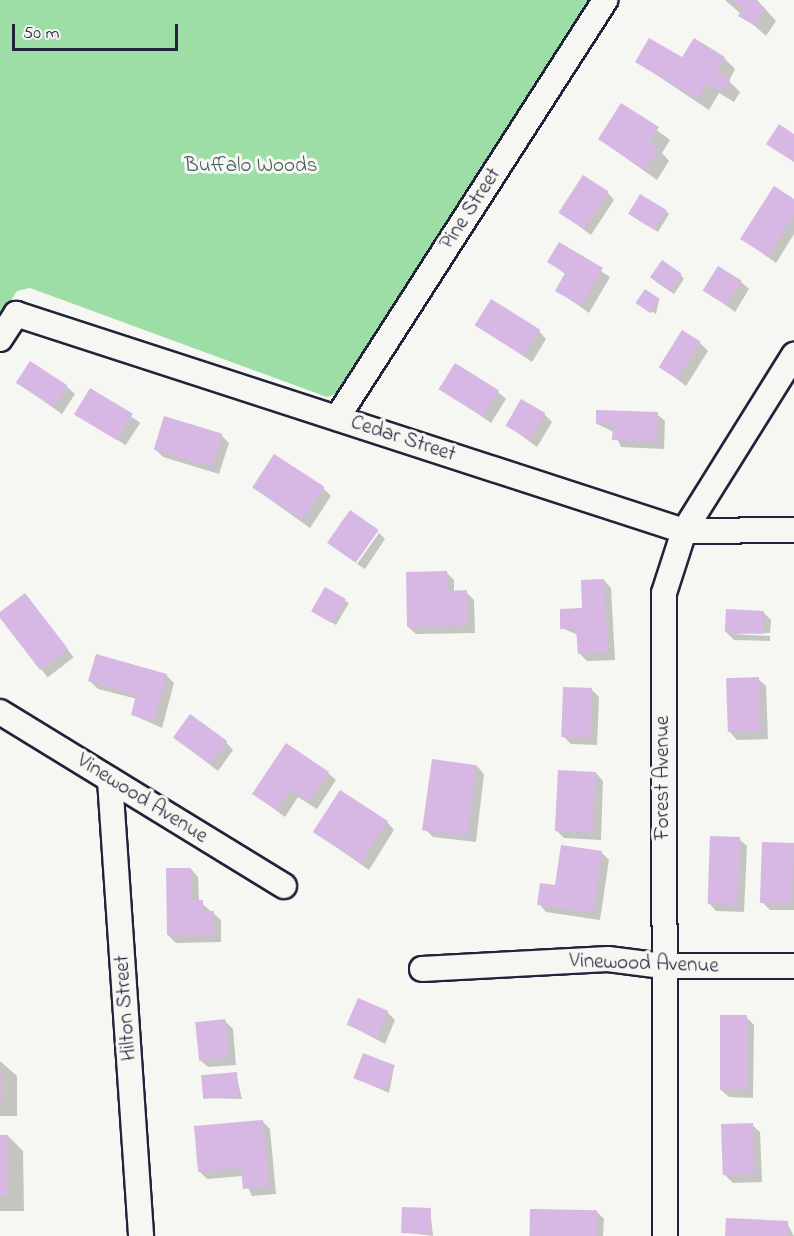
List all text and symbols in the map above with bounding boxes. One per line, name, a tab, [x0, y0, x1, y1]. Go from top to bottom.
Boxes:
scale bar	[15, 12, 182, 50]
text: 50 m	[23, 21, 60, 47]
park label: Buffalo Woods	[185, 153, 317, 179]
street label: Pine Street	[435, 163, 507, 255]
street label: Cedar Street	[347, 410, 459, 468]
street label: Forest Avenue	[650, 716, 676, 840]
street label: Vinewood Avenue	[72, 749, 212, 849]
street label: Vinewood Avenue	[569, 949, 719, 979]
street label: Hilton Street	[110, 954, 142, 1062]

